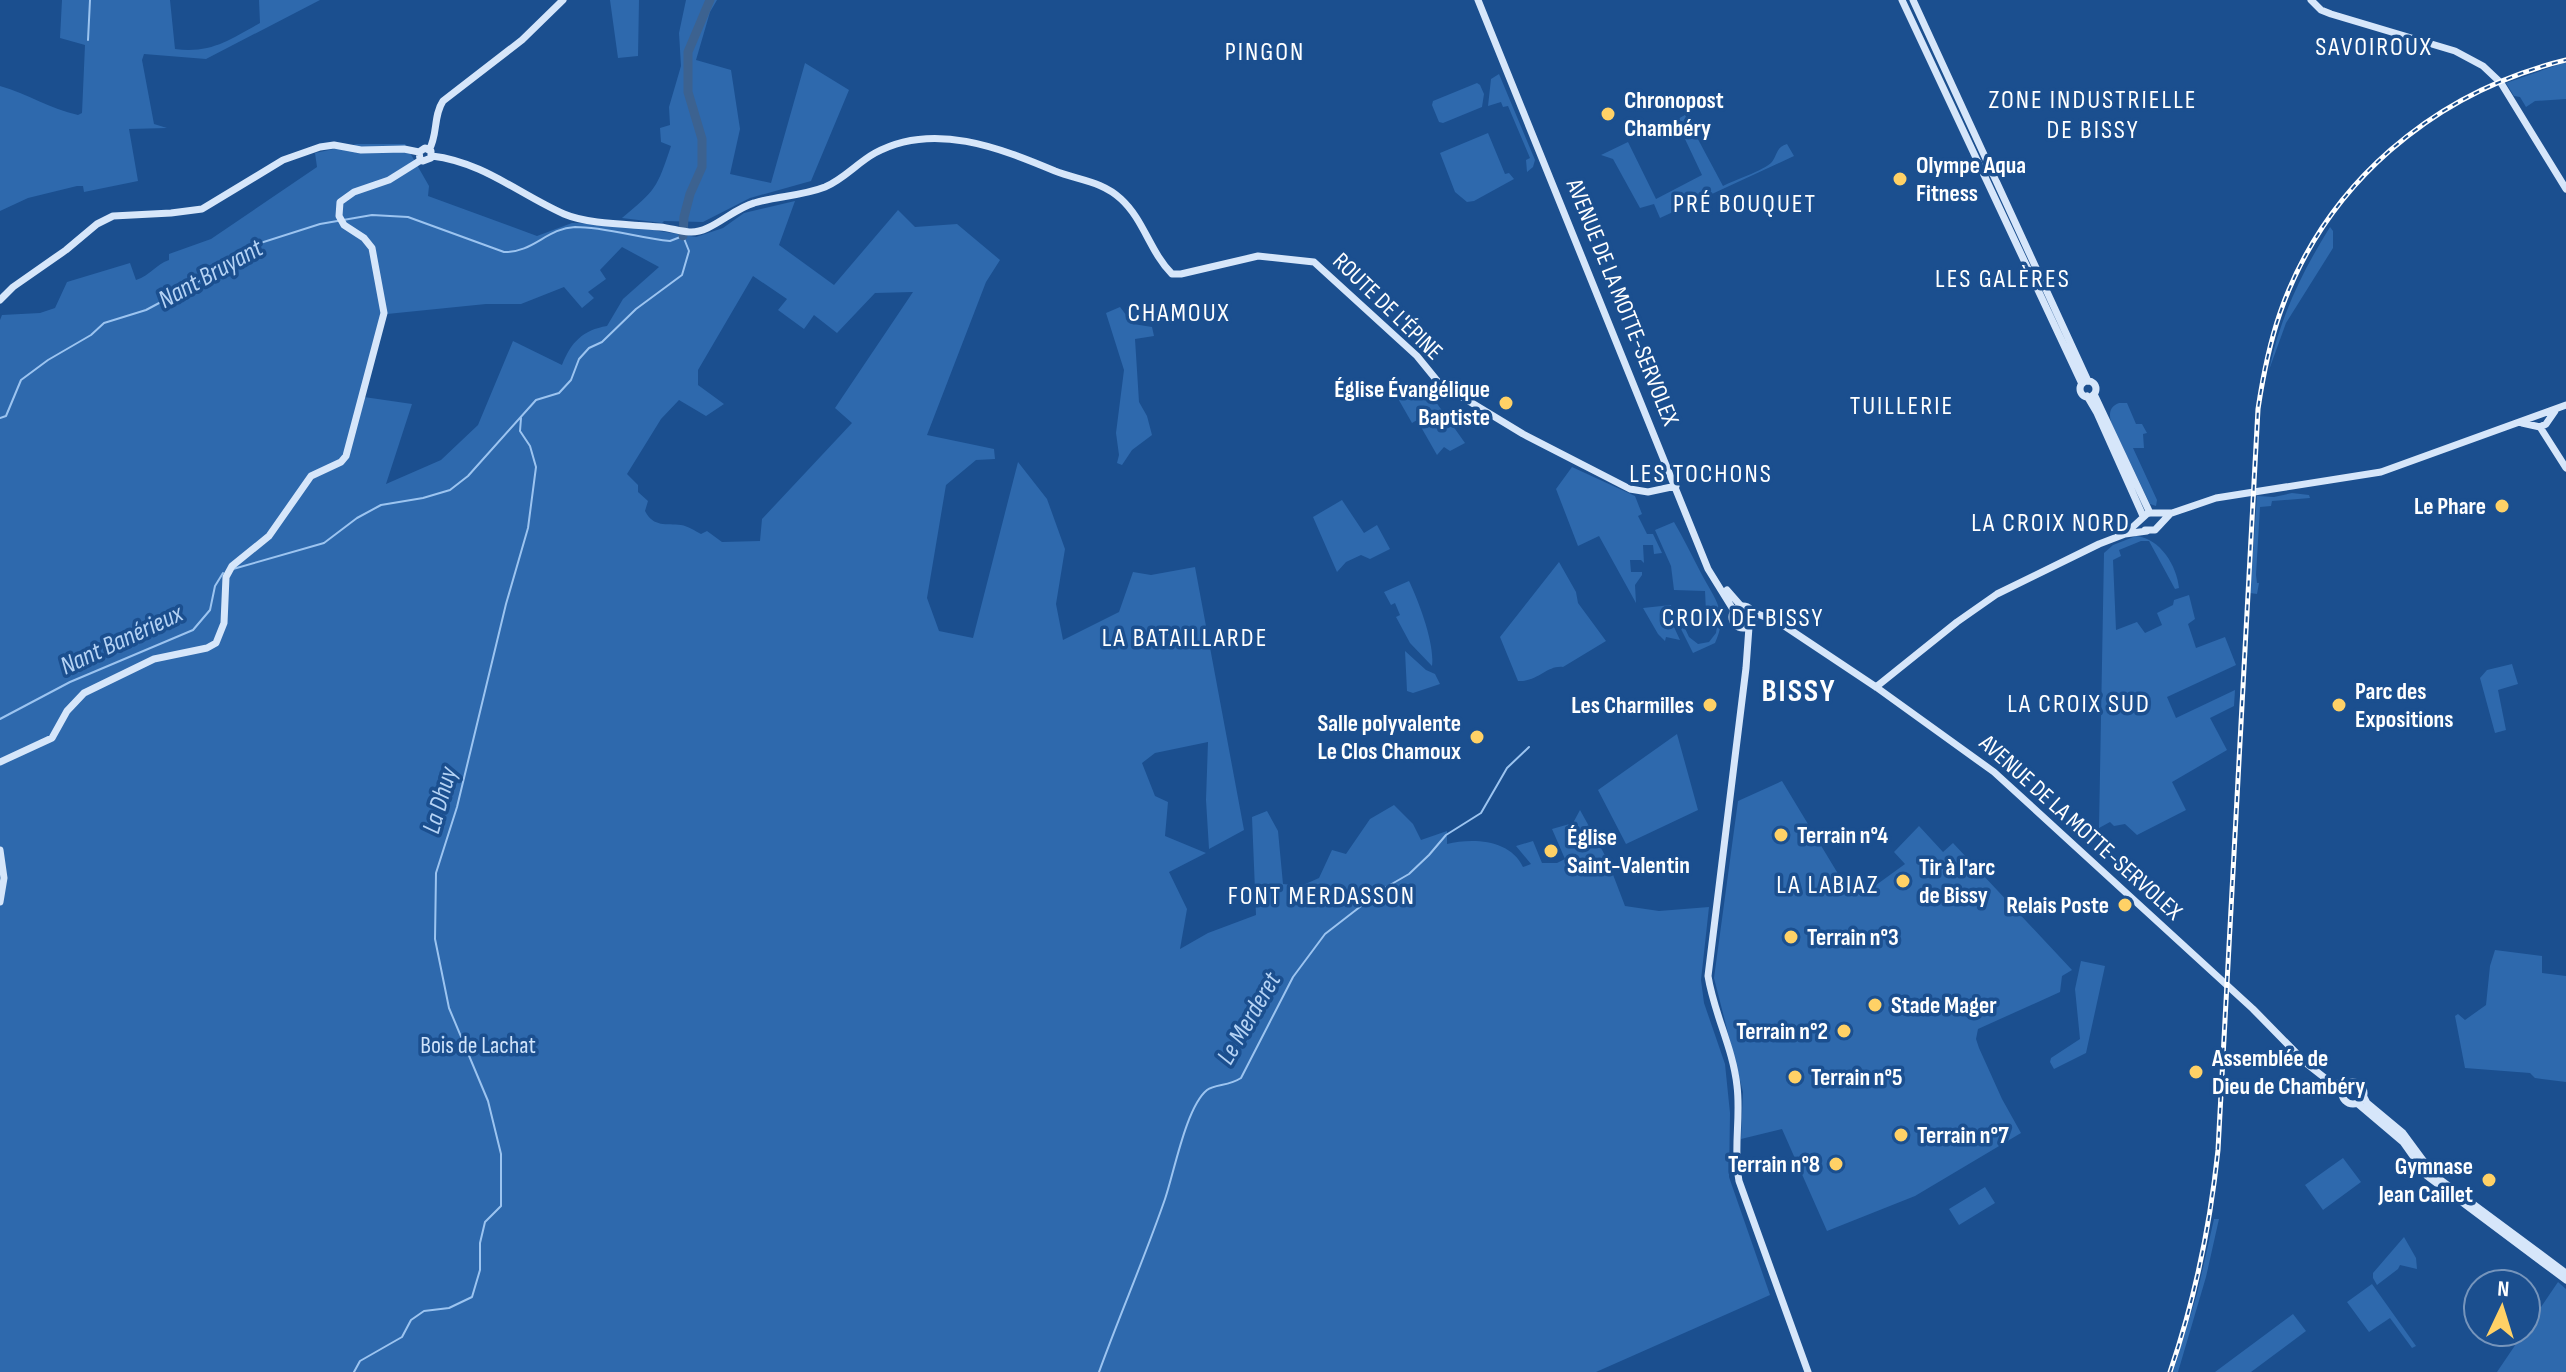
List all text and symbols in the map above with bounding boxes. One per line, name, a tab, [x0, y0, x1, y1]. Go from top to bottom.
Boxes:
district label: SAVOIROUX	[2315, 32, 2433, 63]
district label: PINGON	[1225, 37, 1305, 68]
district label: ZONE INDUSTRIELLE DE BISSY	[1989, 85, 2197, 146]
place label: Chronopost Chambéry	[1624, 86, 1724, 143]
marker: Chronopost Chambéry	[1599, 105, 1617, 123]
place label: Olympe Aqua Fitness	[1916, 151, 2026, 208]
marker: Olympe Aqua Fitness	[1891, 170, 1909, 188]
street label: AVENUE DE LA MOTTE-SERVOLEX	[1559, 174, 1686, 430]
district label: PRÉ BOUQUET	[1673, 189, 1817, 220]
water label: Nant Bruyant	[153, 232, 269, 316]
street label: ROUTE DE L'ÉPINE	[1327, 247, 1449, 366]
district label: LES GALÈRES	[1935, 264, 2071, 295]
district label: CHAMOUX	[1127, 298, 1231, 329]
place label: Église Évangélique Baptiste	[1334, 375, 1490, 432]
district label: TUILLERIE	[1850, 391, 1954, 422]
marker: Église Évangélique Baptiste	[1497, 394, 1515, 412]
district label: LES TOCHONS	[1629, 459, 1773, 490]
place label: Le Phare	[2414, 492, 2486, 521]
marker: Le Phare	[2493, 497, 2511, 515]
district label: LA CROIX NORD	[1971, 508, 2131, 539]
water label: Nant Banérieux	[55, 598, 189, 682]
district label: CROIX DE BISSY	[1662, 603, 1824, 634]
district label: LA BATAILLARDE	[1102, 623, 1268, 654]
district label: BISSY	[1761, 672, 1837, 711]
place label: Parc des Expositions	[2355, 677, 2454, 734]
district label: LA CROIX SUD	[2007, 689, 2151, 720]
place label: Les Charmilles	[1571, 691, 1694, 720]
marker: Les Charmilles	[1701, 696, 1719, 714]
marker: Parc des Expositions	[2330, 696, 2348, 714]
place label: Salle polyvalente Le Clos Chamoux	[1317, 709, 1461, 766]
marker: Salle polyvalente Le Clos Chamoux	[1468, 728, 1486, 746]
street label: AVENUE DE LA MOTTE-SERVOLEX	[1972, 728, 2189, 927]
water label: La Dhuy	[416, 763, 465, 837]
place label: Terrain n°4	[1797, 821, 1888, 850]
place label: Église Saint-Valentin	[1567, 823, 1690, 880]
marker: Terrain n°4	[1772, 826, 1790, 844]
marker: Église Saint-Valentin	[1542, 842, 1560, 860]
place label: Tir à l'arc de Bissy	[1919, 853, 1995, 910]
district label: LA LABIAZ	[1776, 870, 1880, 901]
marker: Tir à l'arc de Bissy	[1894, 872, 1912, 890]
district label: FONT MERDASSON	[1228, 881, 1416, 912]
place label: Relais Poste	[2006, 891, 2109, 920]
marker: Relais Poste	[2116, 896, 2134, 914]
place label: Terrain n°3	[1807, 923, 1899, 952]
marker: Terrain n°3	[1782, 928, 1800, 946]
water label: Le Merderet	[1211, 966, 1289, 1070]
place label: Stade Mager	[1891, 991, 1997, 1020]
marker: Stade Mager	[1866, 996, 1884, 1014]
place label: Terrain n°2	[1736, 1017, 1828, 1046]
marker: Terrain n°2	[1835, 1022, 1853, 1040]
park label: Bois de Lachat	[420, 1031, 536, 1060]
place label: Assemblée de Dieu de Chambéry	[2211, 1044, 2365, 1101]
place label: Terrain n°5	[1811, 1063, 1903, 1092]
marker: Assemblée de Dieu de Chambéry	[2187, 1063, 2205, 1081]
marker: Terrain n°5	[1786, 1068, 1804, 1086]
place label: Terrain n°7	[1917, 1121, 2009, 1150]
marker: Terrain n°7	[1892, 1126, 1910, 1144]
place label: Terrain n°8	[1728, 1150, 1820, 1179]
place label: Gymnase Jean Caillet	[2377, 1152, 2473, 1209]
marker: Terrain n°8	[1827, 1155, 1845, 1173]
marker: Gymnase Jean Caillet	[2480, 1171, 2498, 1189]
north arrow	[2462, 1268, 2542, 1348]
text: N	[2496, 1276, 2510, 1303]

